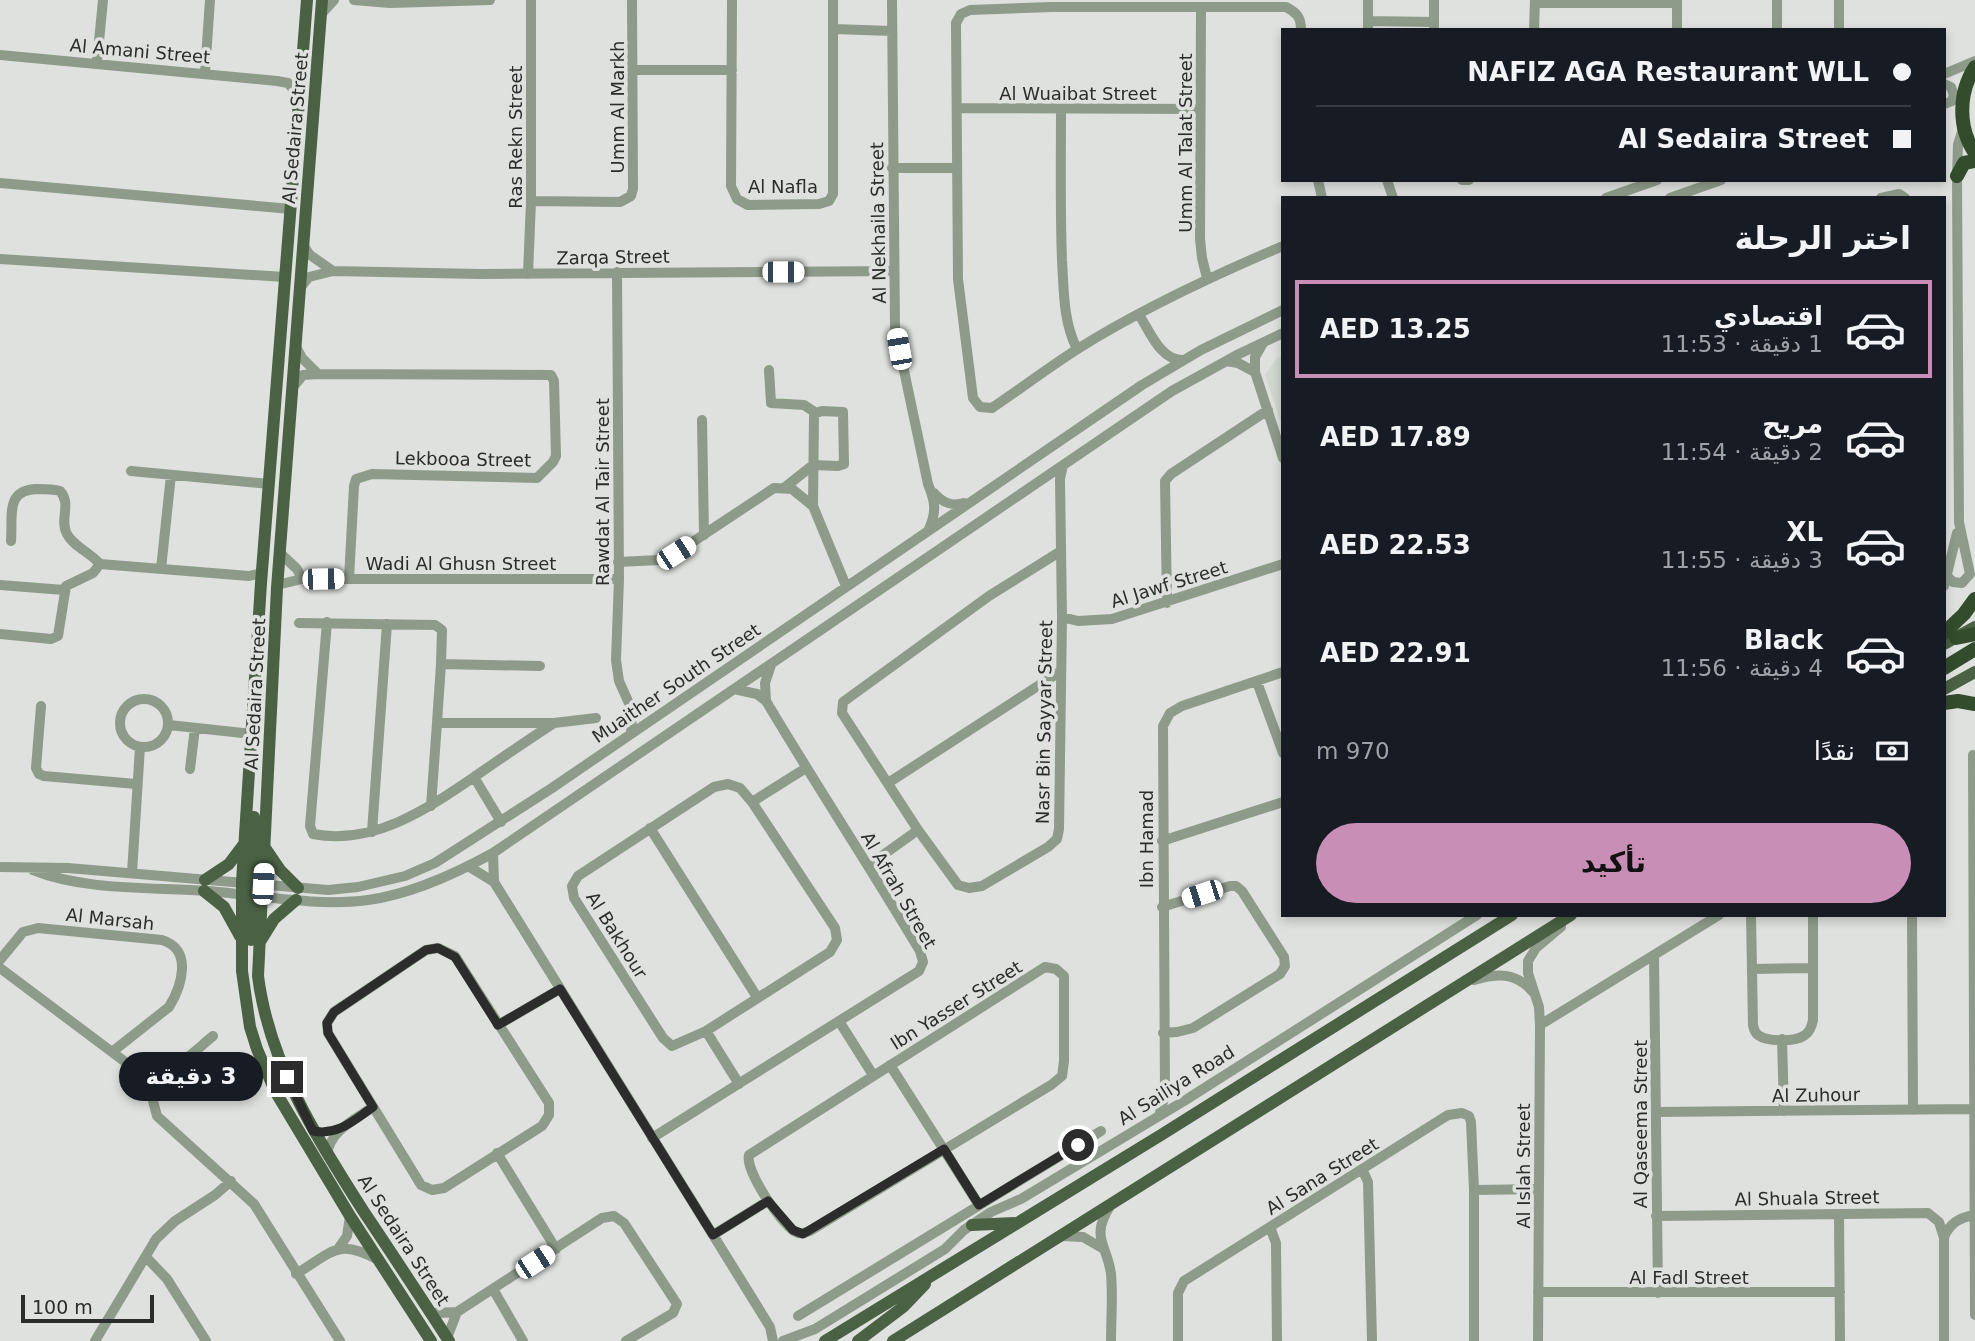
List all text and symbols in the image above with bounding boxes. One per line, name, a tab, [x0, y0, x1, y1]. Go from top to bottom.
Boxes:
street label: Al Amani Street	[69, 34, 211, 68]
street label: Umm Al Markh	[607, 41, 628, 173]
street label: Al Sedaira Street	[278, 51, 312, 205]
street label: Umm Al Talat Street	[1175, 53, 1196, 233]
text: NAFIZ AGA Restaurant WLL	[1467, 57, 1869, 87]
street label: Ras Rekn Street	[505, 65, 526, 209]
street label: Al Wuaibat Street	[999, 83, 1157, 104]
text: Al Sedaira Street	[1618, 124, 1869, 154]
street label: Al Nekhaila Street	[866, 142, 890, 304]
street label: Al Nafla	[748, 176, 818, 197]
text: اختر الرحلة	[1734, 219, 1911, 257]
street label: Zarqa Street	[556, 246, 670, 268]
car	[763, 262, 805, 283]
icon: car	[1844, 298, 1907, 361]
text: اقتصادي	[1714, 301, 1823, 331]
text: AED 13.25	[1320, 314, 1471, 344]
car	[886, 326, 913, 372]
text: 1 دقيقة · 11:53	[1661, 331, 1823, 357]
street label: Rawdat Al Tair Street	[592, 398, 613, 586]
icon: car	[1844, 406, 1907, 469]
text: مريح	[1762, 409, 1823, 439]
text: AED 17.89	[1320, 422, 1471, 452]
text: 2 دقيقة · 11:54	[1661, 439, 1823, 465]
street label: Lekbooa Street	[395, 447, 531, 471]
icon: car	[1844, 514, 1907, 577]
text: XL	[1786, 517, 1823, 547]
text: AED 22.53	[1320, 530, 1471, 560]
car	[653, 533, 700, 573]
text: 3 دقيقة · 11:55	[1661, 547, 1823, 573]
street label: Wadi Al Ghusn Street	[366, 553, 556, 574]
street label: Al Jawf Street	[1108, 556, 1230, 612]
car	[302, 568, 345, 590]
street label: Al Sedaira Street	[241, 618, 269, 770]
street label: Muaither South Street	[588, 619, 764, 747]
street label: Nasr Bin Sayyar Street	[1032, 620, 1056, 824]
icon: car	[1844, 622, 1907, 685]
text: Black	[1744, 625, 1823, 655]
text: AED 22.91	[1320, 638, 1471, 668]
text: 4 دقيقة · 11:56	[1661, 655, 1823, 681]
icon: cash	[1873, 732, 1911, 770]
text: نقدًا	[1814, 736, 1855, 766]
text: 970 m	[1316, 738, 1390, 764]
street label: Ibn Hamad	[1136, 790, 1157, 888]
button: تأكيد	[1316, 823, 1911, 903]
street label: Al Afrah Street	[857, 828, 941, 952]
car	[252, 862, 275, 906]
car	[1179, 878, 1226, 910]
street label: Al Bakhour	[582, 888, 652, 983]
street label: Al Marsah	[65, 904, 155, 934]
street label: Ibn Yasser Street	[886, 956, 1026, 1054]
street label: Al Qaseema Street	[1630, 1040, 1651, 1208]
street label: Al Sailiya Road	[1114, 1041, 1238, 1129]
callout: 3 دقيقة	[119, 1052, 262, 1102]
route end	[271, 1061, 303, 1093]
text: 3 دقيقة	[146, 1063, 236, 1089]
street label: Al Zuhour	[1772, 1084, 1861, 1106]
street label: Al Islah Street	[1513, 1103, 1534, 1229]
route start	[1062, 1129, 1094, 1161]
street label: Al Sana Street	[1262, 1133, 1382, 1219]
street label: Al Sedaira Street	[354, 1171, 454, 1309]
street label: Al Shuala Street	[1734, 1186, 1880, 1210]
car	[512, 1242, 559, 1282]
street label: Al Fadl Street	[1629, 1267, 1749, 1288]
scale bar	[21, 1292, 154, 1324]
text: 100 m	[32, 1296, 93, 1318]

